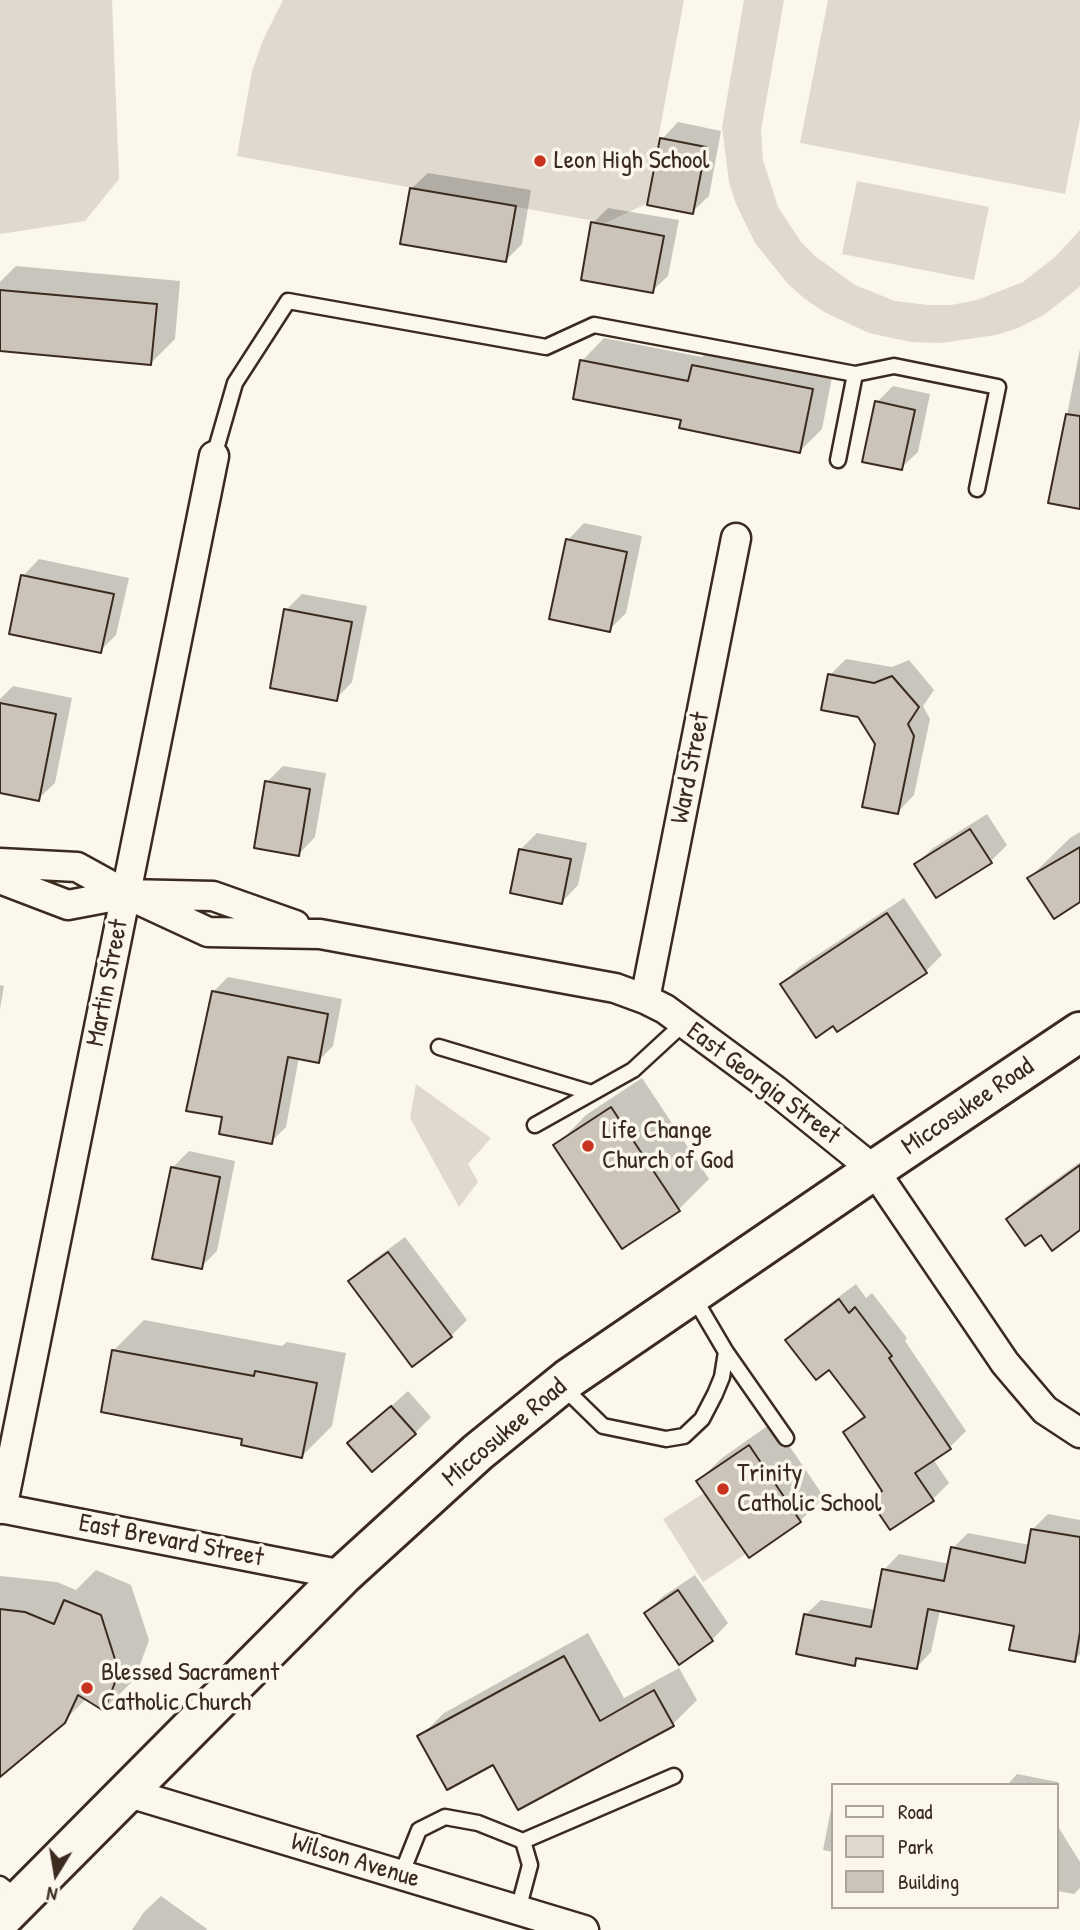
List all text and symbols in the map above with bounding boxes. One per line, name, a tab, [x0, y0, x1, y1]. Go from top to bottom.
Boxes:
place label: Leon High School	[554, 145, 710, 177]
marker: Leon High School	[532, 153, 548, 169]
street label: Ward Street	[665, 710, 717, 826]
street label: Martin Street	[80, 917, 136, 1049]
street label: East Georgia Street	[680, 1016, 846, 1152]
street label: Miccosukee Road	[896, 1051, 1040, 1163]
place label: Life Change Church of God	[602, 1115, 733, 1176]
marker: Life Change Church of God	[580, 1138, 596, 1154]
street label: Miccosukee Road	[437, 1372, 573, 1494]
place label: Trinity Catholic School	[737, 1458, 881, 1520]
marker: Trinity Catholic School	[715, 1481, 731, 1497]
street label: East Brevard Street	[76, 1508, 266, 1574]
place label: Blessed Sacrament Catholic Church	[101, 1657, 279, 1718]
marker: Blessed Sacrament Catholic Church	[79, 1680, 95, 1696]
legend	[832, 1783, 1059, 1909]
text: Road	[898, 1797, 932, 1826]
street label: Wilson Avenue	[287, 1827, 423, 1895]
text: Park	[898, 1832, 933, 1861]
north arrow	[21, 1839, 91, 1909]
text: Building	[898, 1867, 959, 1896]
text: N	[45, 1881, 59, 1908]

